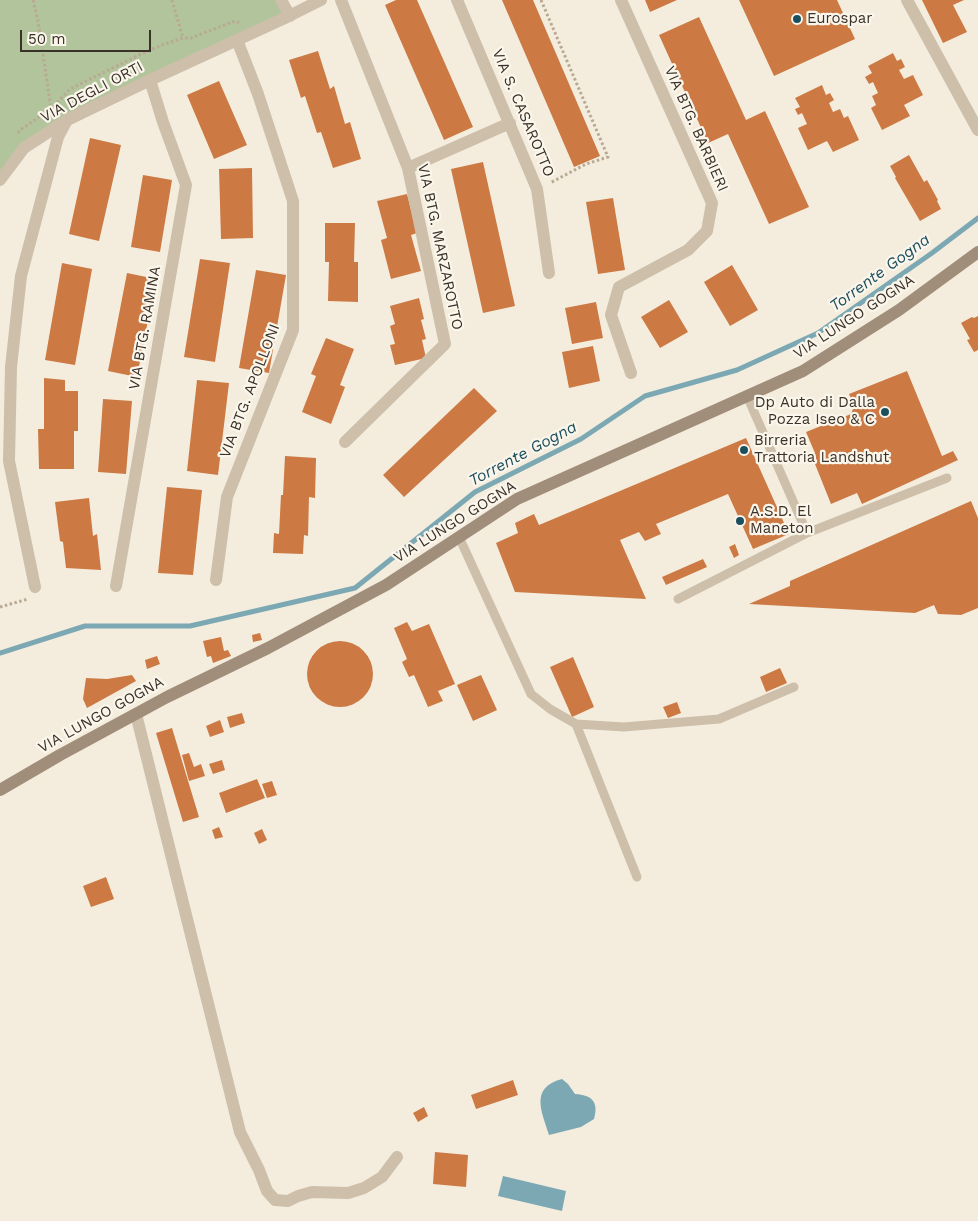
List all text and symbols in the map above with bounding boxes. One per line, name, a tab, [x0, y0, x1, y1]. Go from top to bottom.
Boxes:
place label: Eurospar	[807, 10, 872, 28]
marker: Eurospar	[791, 13, 803, 25]
scale bar	[22, 20, 154, 52]
text: 50 m	[28, 30, 65, 48]
street label: VIA S. CASAROTTO	[488, 46, 558, 180]
street label: VIA DEGLI ORTI	[38, 58, 146, 126]
street label: VIA BTG. BARBIERI	[660, 64, 732, 194]
street label: VIA BTG. MARZAROTTO	[414, 162, 466, 332]
water label: Torrente Gogna	[826, 230, 934, 316]
street label: VIA BTG. RAMINA	[125, 265, 165, 391]
street label: VIA LUNGO GOGNA	[790, 271, 918, 363]
street label: VIA BTG. APOLLONI	[216, 321, 284, 461]
place label: Dp Auto di Dalla Pozza Iseo & C	[755, 394, 875, 429]
marker: Dp Auto di Dalla Pozza Iseo & C	[879, 406, 891, 418]
water label: Torrente Gogna	[466, 418, 580, 490]
place label: Birreria Trattoria Landshut	[754, 432, 889, 467]
marker: Birreria Trattoria Landshut	[738, 444, 750, 456]
street label: VIA LUNGO GOGNA	[391, 477, 519, 567]
place label: A.S.D. El Maneton	[750, 503, 813, 538]
marker: A.S.D. El Maneton	[734, 515, 746, 527]
street label: VIA LUNGO GOGNA	[35, 673, 167, 757]

